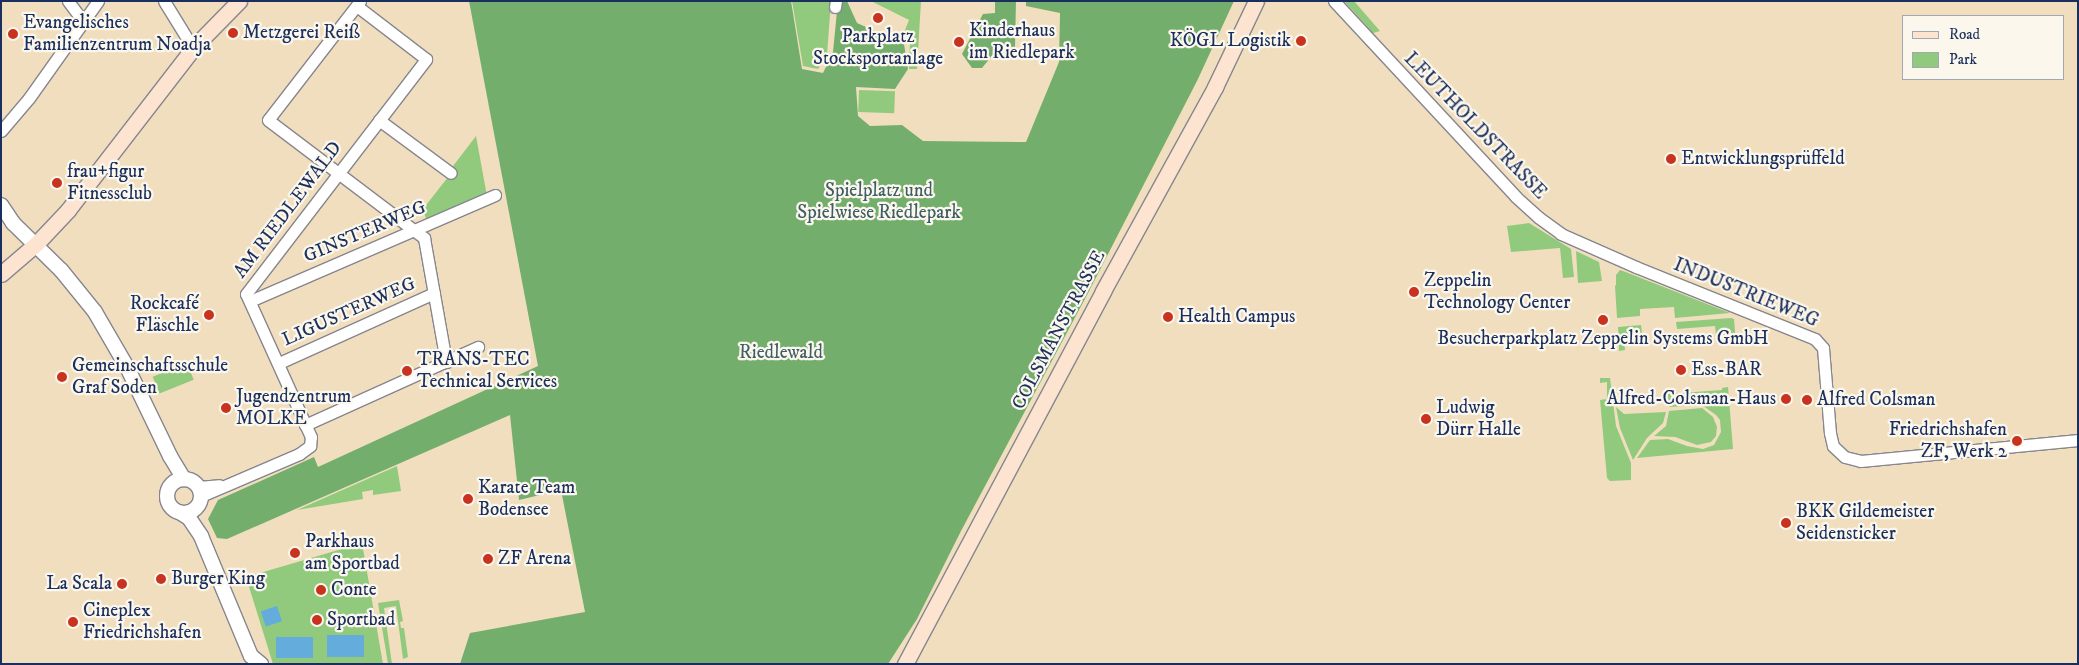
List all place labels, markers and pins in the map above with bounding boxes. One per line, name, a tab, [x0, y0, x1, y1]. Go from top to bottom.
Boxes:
place label: Evangelisches Familienzentrum Noadja	[23, 12, 211, 56]
marker: Parkplatz Stocksportanlage	[872, 12, 884, 24]
place label: Kinderhaus im Riedlepark	[969, 20, 1075, 64]
place label: Metzgerei Reiß	[243, 22, 360, 44]
place label: Parkplatz Stocksportanlage	[813, 26, 943, 70]
marker: Metzgerei Reiß	[227, 27, 239, 39]
marker: Evangelisches Familienzentrum Noadja	[7, 28, 19, 40]
place label: KÖGL Logistik	[1170, 30, 1291, 52]
marker: KÖGL Logistik	[1295, 35, 1307, 47]
marker: Kinderhaus im Riedlepark	[953, 36, 965, 48]
place label: Entwicklungsprüffeld	[1681, 148, 1845, 170]
marker: Entwicklungsprüffeld	[1665, 153, 1677, 165]
place label: frau+figur Fitnessclub	[67, 161, 152, 205]
marker: frau+figur Fitnessclub	[51, 177, 63, 189]
place label: Zeppelin Technology Center	[1424, 270, 1570, 314]
marker: Zeppelin Technology Center	[1408, 286, 1420, 298]
place label: Rockcafé Fläschle	[130, 293, 199, 337]
place label: Health Campus	[1178, 306, 1295, 328]
marker: Rockcafé Fläschle	[203, 309, 215, 321]
marker: Health Campus	[1162, 311, 1174, 323]
marker: Besucherparkplatz Zeppelin Systems GmbH	[1597, 314, 1609, 326]
place label: Besucherparkplatz Zeppelin Systems GmbH	[1437, 328, 1769, 350]
place label: TRANS-TEC Technical Services	[417, 349, 557, 393]
place label: Gemeinschaftsschule Graf Soden	[72, 355, 228, 399]
place label: Ess-BAR	[1691, 359, 1762, 381]
marker: Ess-BAR	[1675, 364, 1687, 376]
marker: TRANS-TEC Technical Services	[401, 365, 413, 377]
marker: Gemeinschaftsschule Graf Soden	[56, 371, 68, 383]
place label: Jugendzentrum MOLKE	[236, 386, 351, 430]
place label: Alfred-Colsman-Haus	[1607, 388, 1776, 410]
place label: Alfred Colsman	[1817, 389, 1935, 411]
marker: Alfred-Colsman-Haus	[1780, 393, 1792, 405]
marker: Alfred Colsman	[1801, 394, 1813, 406]
place label: Ludwig Dürr Halle	[1436, 397, 1521, 441]
marker: Jugendzentrum MOLKE	[220, 402, 232, 414]
marker: Ludwig Dürr Halle	[1420, 413, 1432, 425]
place label: Friedrichshafen ZF, Werk 2	[1889, 419, 2007, 463]
marker: Friedrichshafen ZF, Werk 2	[2011, 435, 2023, 447]
place label: Karate Team Bodensee	[478, 477, 575, 521]
marker: Karate Team Bodensee	[462, 493, 474, 505]
place label: BKK Gildemeister Seidensticker	[1796, 501, 1934, 545]
marker: BKK Gildemeister Seidensticker	[1780, 517, 1792, 529]
place label: Parkhaus am Sportbad	[305, 531, 400, 575]
marker: Parkhaus am Sportbad	[289, 547, 301, 559]
place label: ZF Arena	[498, 548, 571, 570]
marker: ZF Arena	[482, 553, 494, 565]
place label: Burger King	[171, 568, 265, 590]
place label: La Scala	[46, 573, 112, 595]
marker: Burger King	[155, 573, 167, 585]
marker: La Scala	[116, 578, 128, 590]
place label: Conte	[331, 579, 377, 601]
marker: Conte	[315, 584, 327, 596]
place label: Cineplex Friedrichshafen	[83, 600, 201, 644]
place label: Sportbad	[327, 609, 395, 631]
marker: Sportbad	[311, 614, 323, 626]
marker: Cineplex Friedrichshafen	[67, 616, 79, 628]

